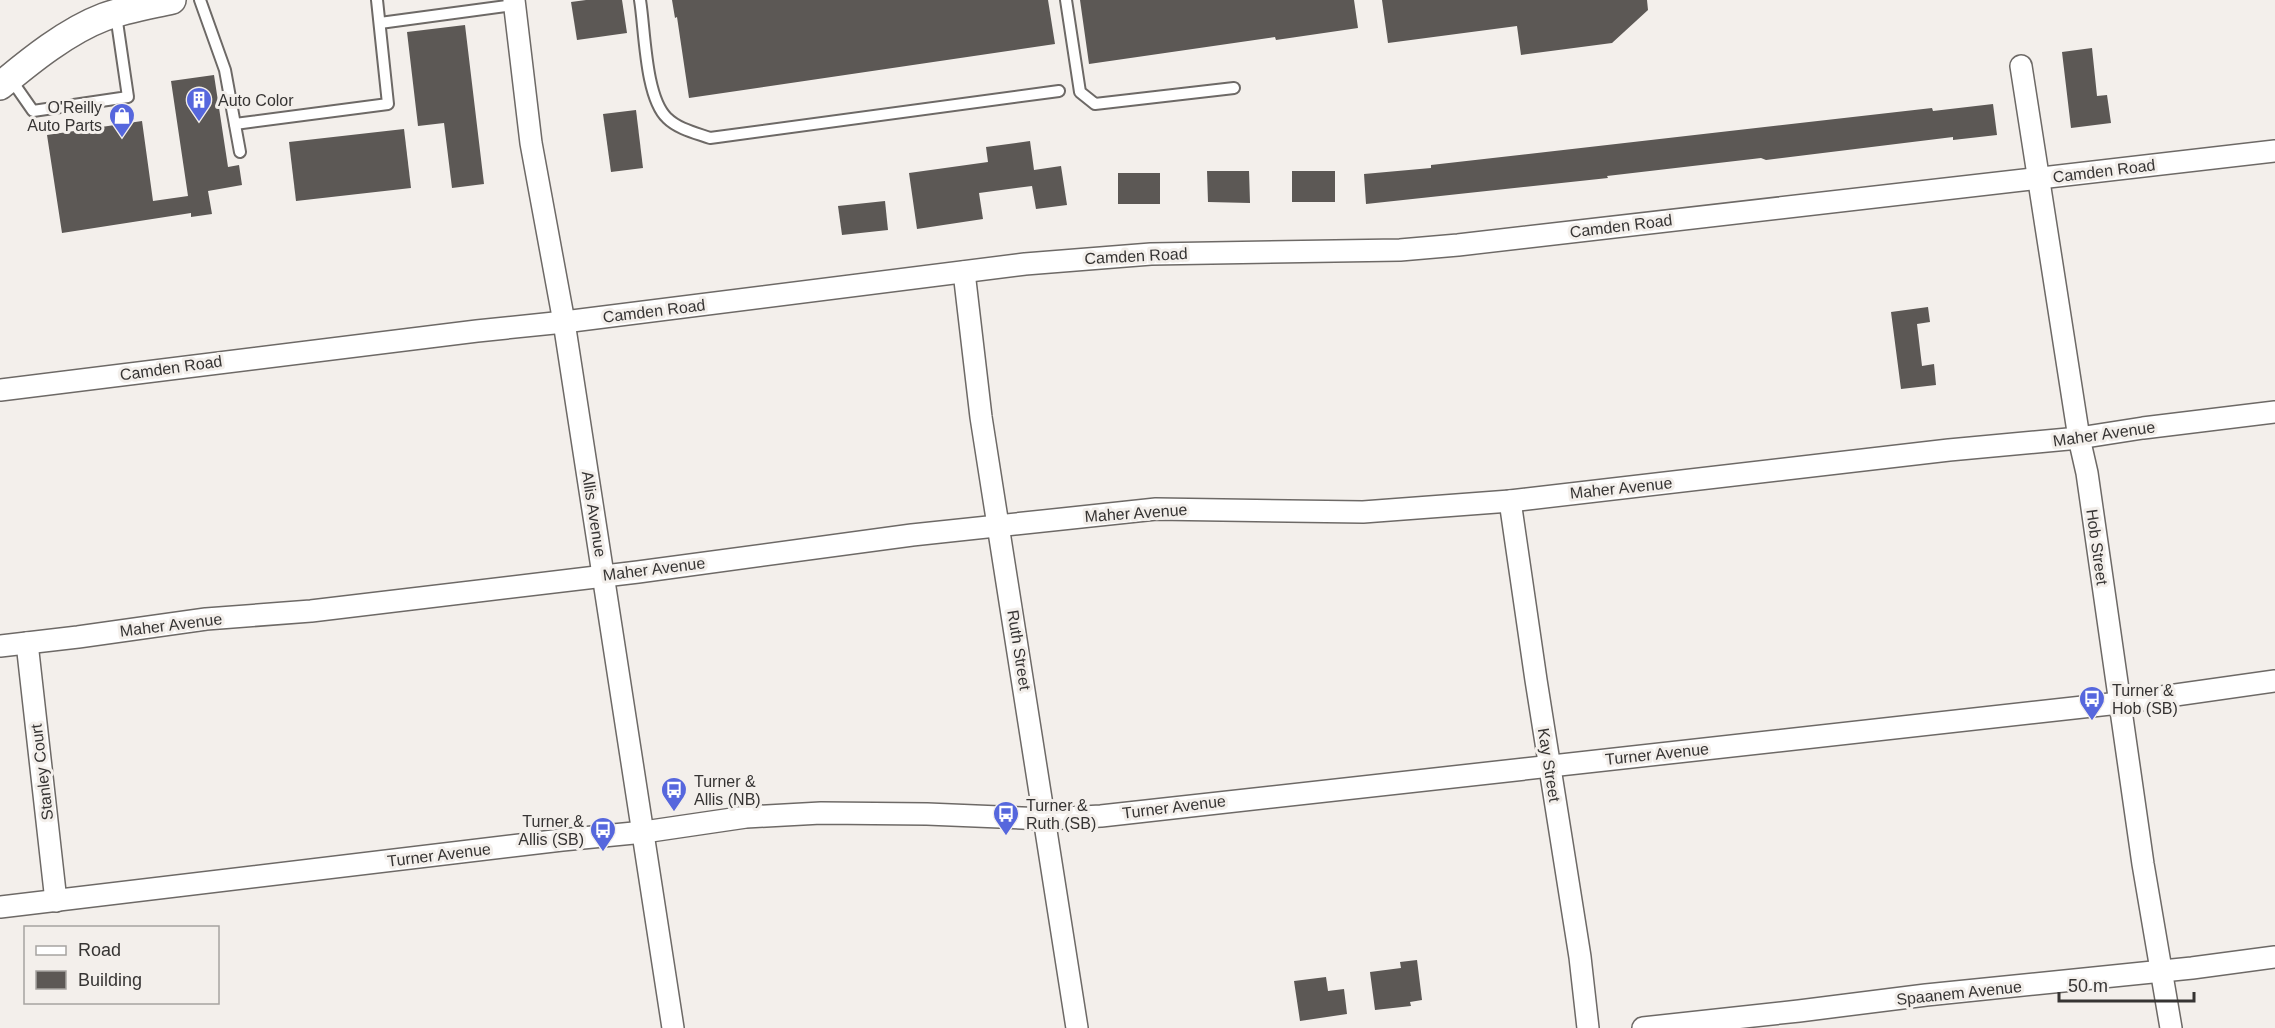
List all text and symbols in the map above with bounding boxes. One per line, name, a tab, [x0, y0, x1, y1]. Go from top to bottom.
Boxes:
building icon: Auto Color	[184, 85, 214, 123]
place label: Auto Color	[218, 92, 294, 109]
place label: O'Reilly Auto Parts	[27, 99, 102, 134]
shop icon: O'Reilly Auto Parts	[107, 101, 137, 139]
street label: Camden Road	[2052, 156, 2156, 186]
street label: Camden Road	[1569, 211, 1673, 241]
street label: Camden Road	[1084, 245, 1188, 267]
street label: Camden Road	[602, 296, 706, 326]
street label: Camden Road	[119, 352, 223, 384]
street label: Maher Avenue	[2052, 418, 2156, 450]
street label: Allis Avenue	[579, 470, 609, 558]
street label: Maher Avenue	[1569, 474, 1673, 502]
street label: Maher Avenue	[1084, 501, 1188, 525]
street label: Hob Street	[2083, 508, 2111, 587]
street label: Maher Avenue	[602, 554, 706, 584]
street label: Ruth Street	[1004, 609, 1034, 692]
street label: Maher Avenue	[119, 610, 223, 640]
place label: Turner & Hob (SB)	[2112, 682, 2178, 717]
bus stop icon: Turner & Hob (SB)	[2077, 684, 2107, 722]
street label: Stanley Court	[28, 722, 56, 821]
street label: Kay Street	[1535, 727, 1563, 804]
street label: Turner Avenue	[1604, 740, 1710, 768]
place label: Turner & Allis (NB)	[694, 773, 761, 808]
bus stop icon: Turner & Allis (NB)	[659, 775, 689, 813]
street label: Turner Avenue	[1121, 792, 1227, 822]
place label: Turner & Ruth (SB)	[1026, 797, 1096, 832]
bus stop icon: Turner & Ruth (SB)	[991, 799, 1021, 837]
place label: Turner & Allis (SB)	[518, 813, 584, 848]
bus stop icon: Turner & Allis (SB)	[588, 815, 618, 853]
street label: Turner Avenue	[386, 840, 492, 870]
legend	[24, 926, 219, 1004]
text: Road	[78, 940, 121, 960]
scale bar	[2059, 965, 2194, 1003]
text: Building	[78, 970, 142, 990]
text: 50 m	[2068, 976, 2108, 996]
street label: Spaanem Avenue	[1895, 978, 2023, 1008]

